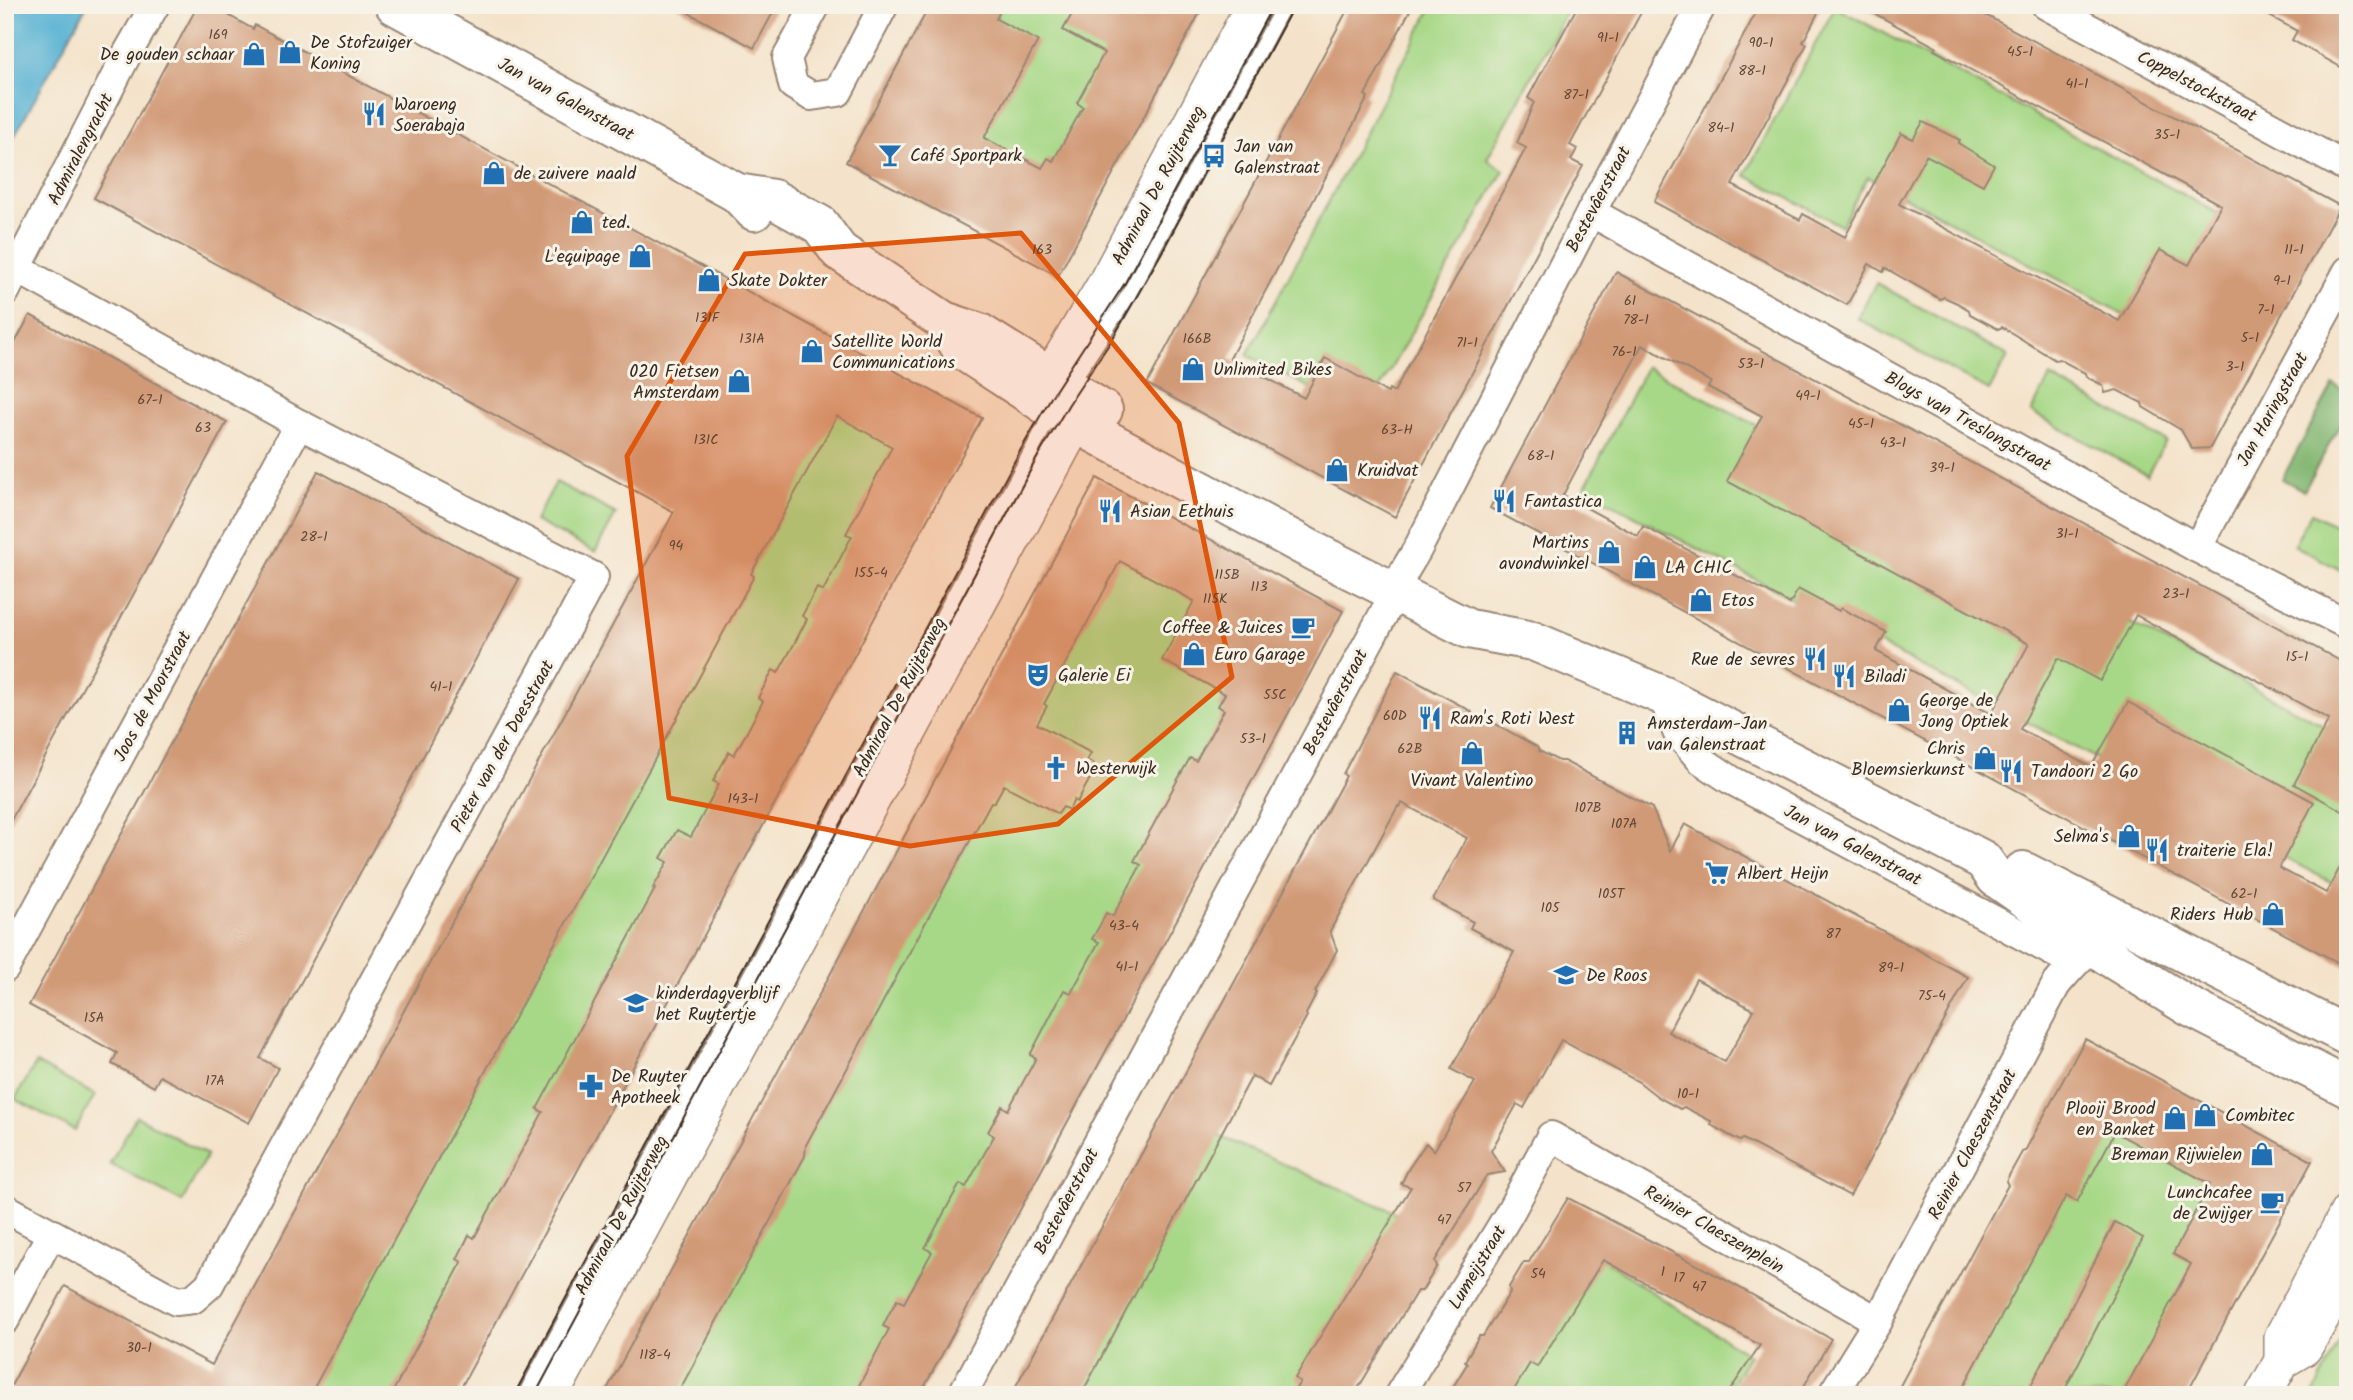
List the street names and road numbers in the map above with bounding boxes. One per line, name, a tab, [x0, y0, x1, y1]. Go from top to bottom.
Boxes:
street label: Coppelstockstraat	[2131, 43, 2262, 132]
street label: Jan van Galenstraat	[492, 51, 640, 150]
street label: Admiralengracht	[41, 88, 123, 211]
street label: Admiraal De Ruijterweg	[1105, 100, 1214, 271]
street label: Bestevâerstraat	[1559, 140, 1640, 258]
street label: Jan Haringstraat	[2230, 346, 2317, 472]
street label: Bloys van Treslongstraat	[1879, 364, 2057, 481]
street label: Admiraal De Ruijterweg	[846, 612, 955, 783]
street label: Joos de Moorstraat	[107, 625, 201, 767]
street label: Bestevâerstraat	[1296, 643, 1377, 761]
street label: Pieter van der Doesstraat	[444, 654, 563, 838]
street label: Jan van Galenstraat	[1778, 798, 1927, 895]
street label: Reinier Claeszenstraat	[1921, 1063, 2026, 1225]
street label: Admiraal De Ruijterweg	[568, 1130, 677, 1301]
street label: Bestevâerstraat	[1027, 1142, 1108, 1260]
street label: Reinier Claeszenplein	[1638, 1178, 1789, 1282]
street label: Lumeijstraat	[1442, 1219, 1516, 1316]

